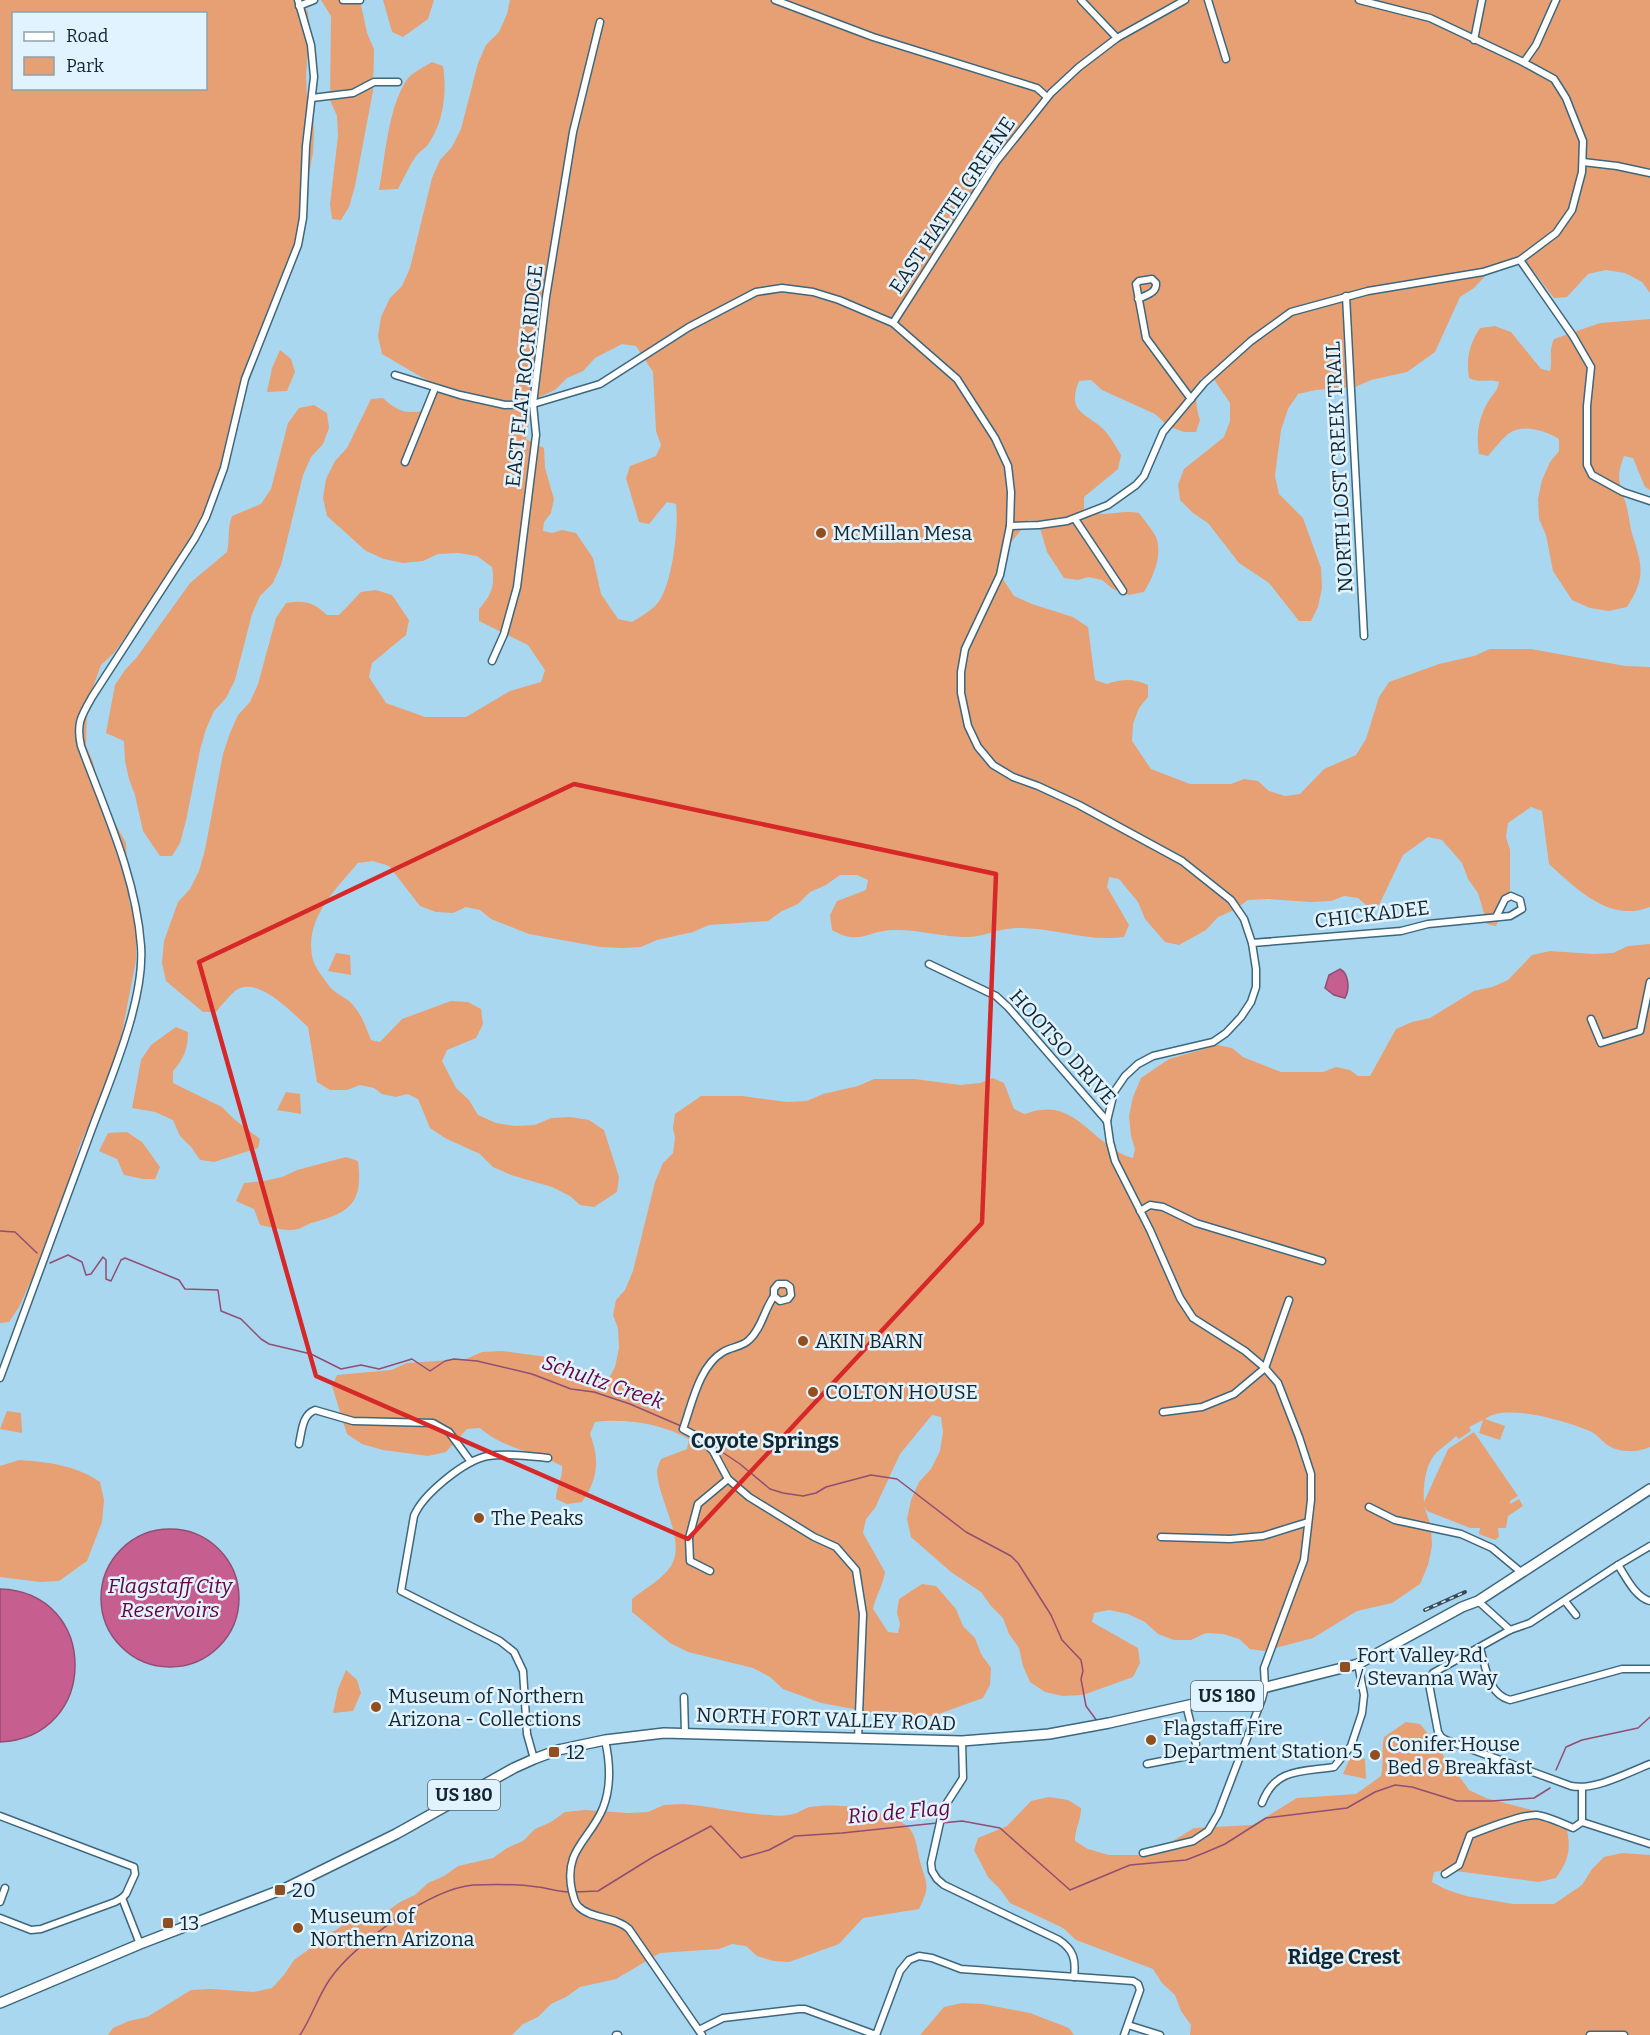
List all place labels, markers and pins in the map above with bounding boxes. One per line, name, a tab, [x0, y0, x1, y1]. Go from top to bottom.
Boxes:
place label: McMillan Mesa	[833, 521, 972, 545]
marker: McMillan Mesa	[814, 526, 828, 540]
place label: AKIN BARN	[815, 1329, 924, 1353]
marker: AKIN BARN	[796, 1334, 810, 1348]
place label: COLTON HOUSE	[825, 1380, 978, 1404]
marker: COLTON HOUSE	[806, 1385, 820, 1399]
place label: The Peaks	[491, 1506, 584, 1530]
marker: The Peaks	[472, 1511, 486, 1525]
place label: Fort Valley Rd. / Stevanna Way	[1357, 1643, 1498, 1690]
marker: Fort Valley Rd. / Stevanna Way	[1338, 1660, 1352, 1674]
place label: Museum of Northern Arizona - Collections	[388, 1684, 584, 1731]
marker: Museum of Northern Arizona - Collections	[369, 1700, 383, 1714]
place label: Flagstaff Fire Department Station 5	[1163, 1716, 1363, 1763]
place label: Conifer House Bed & Breakfast	[1387, 1732, 1533, 1779]
marker: Flagstaff Fire Department Station 5	[1144, 1733, 1158, 1747]
place label: 12	[566, 1740, 585, 1764]
marker: 12	[547, 1745, 561, 1759]
marker: Conifer House Bed & Breakfast	[1368, 1748, 1382, 1762]
place label: 20	[292, 1878, 316, 1902]
marker: 20	[273, 1883, 287, 1897]
place label: Museum of Northern Arizona	[310, 1904, 475, 1951]
place label: 13	[180, 1911, 200, 1935]
marker: 13	[161, 1916, 175, 1930]
marker: Museum of Northern Arizona	[291, 1921, 305, 1935]

